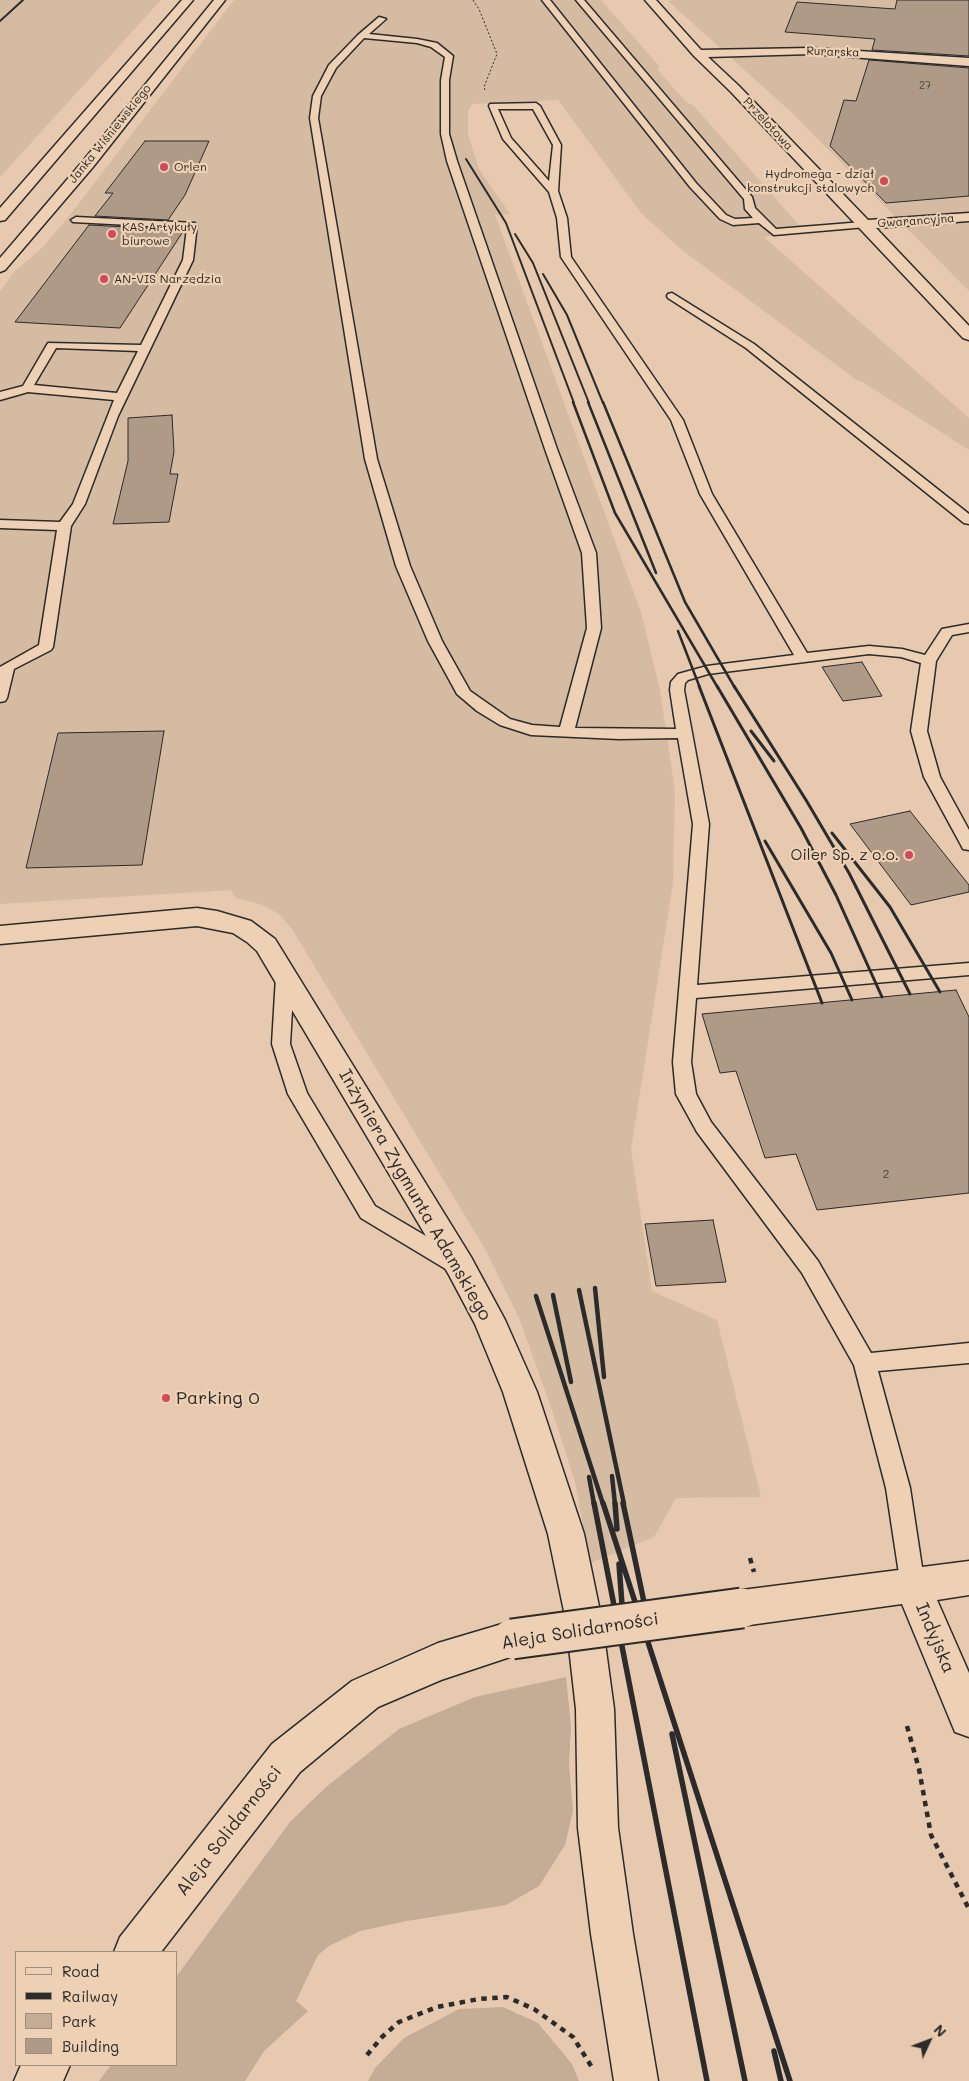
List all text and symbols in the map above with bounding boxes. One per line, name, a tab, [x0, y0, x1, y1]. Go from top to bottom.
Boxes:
street label: Rurarska	[806, 44, 860, 60]
house number: 27	[919, 79, 931, 93]
street label: Janka Wiśniewskiego	[66, 82, 154, 186]
street label: Przelotowa	[740, 95, 796, 153]
place label: Orlen	[174, 160, 207, 174]
marker: Orlen	[158, 161, 170, 173]
place label: Hydromega - dział konstrukcji stalowych	[747, 167, 874, 195]
marker: Hydromega - dział konstrukcji stalowych	[878, 175, 890, 187]
street label: Gwarancyjna	[877, 211, 955, 231]
place label: KAS Artykuły biurowe	[122, 220, 197, 248]
marker: KAS Artykuły biurowe	[106, 228, 118, 240]
place label: AN-VIS Narzędzia	[114, 272, 222, 286]
marker: AN-VIS Narzędzia	[98, 273, 110, 285]
place label: Oiler Sp. z o.o.	[790, 846, 899, 864]
marker: Oiler Sp. z o.o.	[903, 849, 915, 861]
street label: Inżyniera Zygmunta Adamskiego	[334, 1066, 496, 1324]
house number: 2	[883, 1167, 889, 1181]
place label: Parking 0	[176, 1387, 260, 1409]
marker: Parking 0	[160, 1392, 172, 1404]
street label: Indyjska	[911, 1600, 959, 1676]
street label: Aleja Solidarności	[500, 1608, 660, 1654]
street label: Aleja Solidarności	[172, 1762, 286, 1900]
legend	[15, 1951, 178, 2066]
text: Road	[62, 1961, 99, 1981]
text: Railway	[62, 1986, 118, 2006]
text: Park	[62, 2011, 96, 2031]
north arrow	[904, 2016, 954, 2066]
text: N	[930, 2020, 951, 2041]
text: Building	[62, 2036, 119, 2056]

